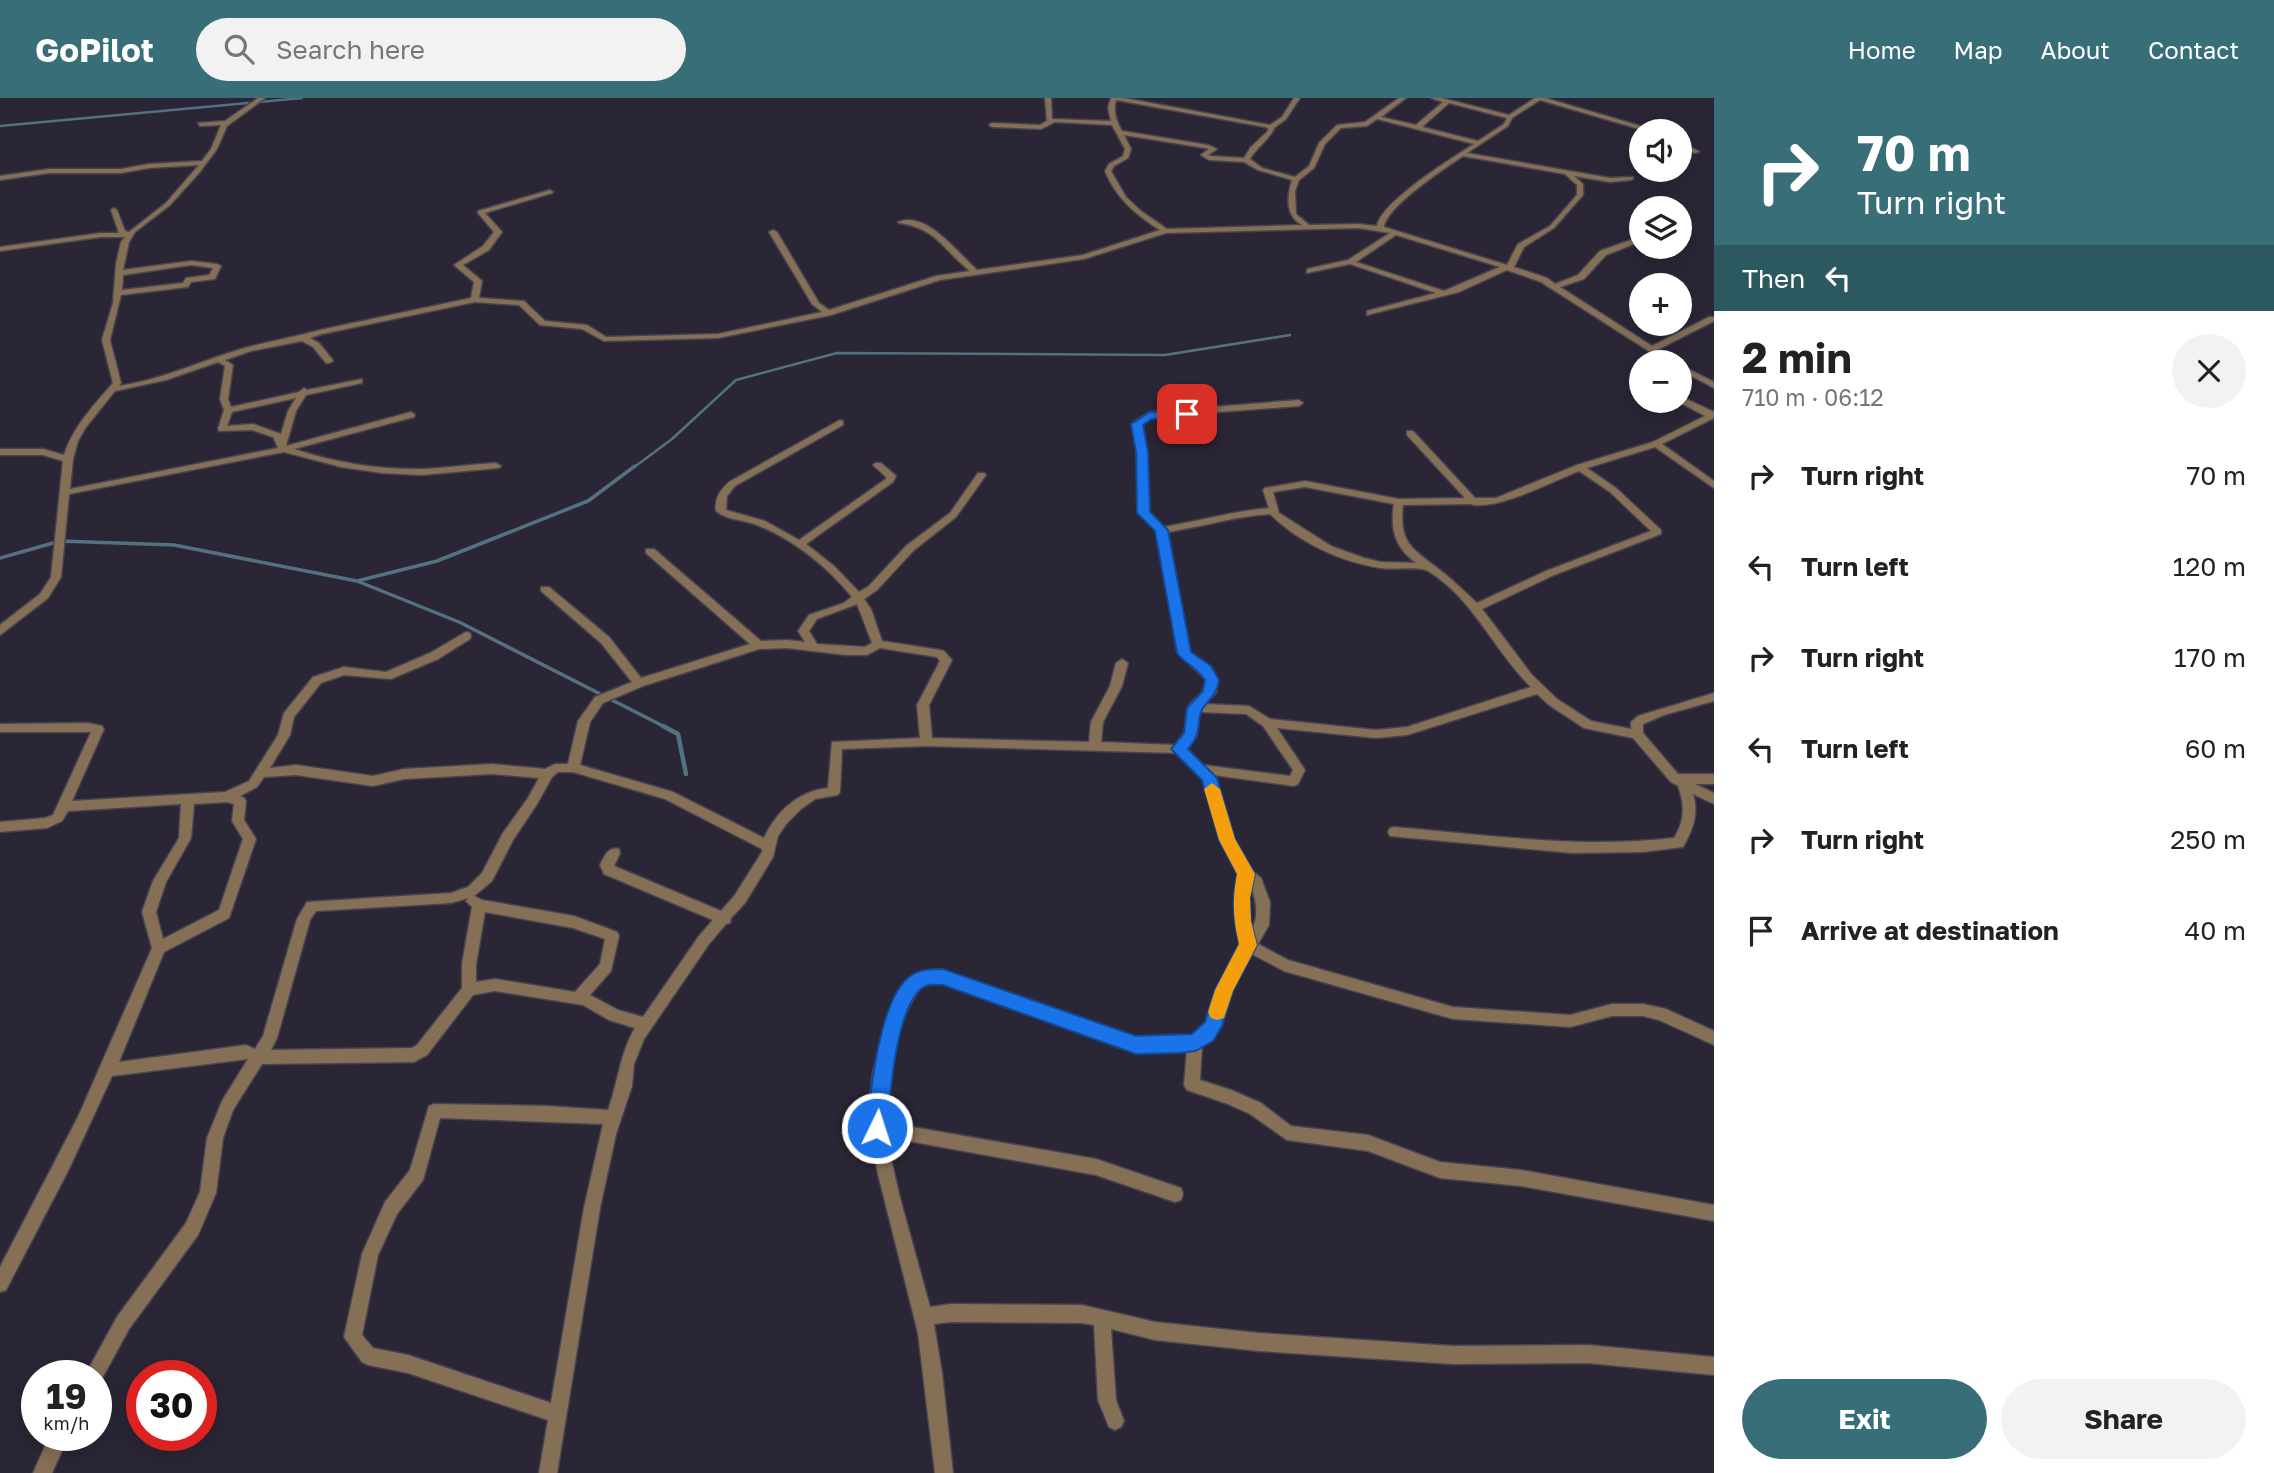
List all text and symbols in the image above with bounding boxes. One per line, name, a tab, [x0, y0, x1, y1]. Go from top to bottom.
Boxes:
search box	[196, 18, 686, 81]
text: GoPilot	[35, 30, 154, 69]
icon: search	[220, 30, 258, 68]
text: Search here	[276, 34, 425, 65]
text: Home	[1848, 35, 1916, 64]
text: Map	[1954, 35, 2003, 64]
text: About	[2041, 35, 2110, 64]
text: Contact	[2148, 35, 2239, 64]
map controls	[1629, 119, 1692, 413]
button: sound	[1629, 119, 1692, 182]
text: 70 m	[1857, 123, 1971, 182]
icon: right	[1742, 126, 1833, 217]
text: Turn right	[1857, 183, 2006, 221]
button: layers	[1629, 196, 1692, 259]
icon: left	[1819, 259, 1857, 297]
text: Then	[1742, 263, 1805, 294]
button: +	[1629, 273, 1692, 336]
text: 2 min	[1742, 332, 1852, 382]
button: close	[2172, 334, 2246, 408]
button: −	[1629, 350, 1692, 413]
text: 710 m · 06:12	[1742, 383, 1884, 411]
pin	[1157, 384, 1217, 444]
icon: arrive	[1168, 395, 1206, 433]
icon: right	[1742, 457, 1780, 495]
text: Turn right	[1801, 460, 1924, 491]
text: 70 m	[2187, 460, 2246, 491]
icon: left	[1742, 548, 1780, 586]
text: Turn left	[1801, 551, 1909, 582]
text: 120 m	[2173, 551, 2246, 582]
icon: right	[1742, 639, 1780, 677]
text: Turn right	[1801, 642, 1924, 673]
text: 170 m	[2174, 642, 2246, 673]
icon: left	[1742, 730, 1780, 768]
text: Turn left	[1801, 733, 1909, 764]
text: 60 m	[2185, 733, 2246, 764]
icon: right	[1742, 821, 1780, 859]
text: Turn right	[1801, 824, 1924, 855]
text: 250 m	[2170, 824, 2246, 855]
icon: arrive	[1742, 912, 1780, 950]
text: Arrive at destination	[1801, 915, 2059, 946]
text: 40 m	[2185, 915, 2246, 946]
position arrow	[840, 1091, 914, 1165]
speed limit sign: 30	[126, 1360, 217, 1451]
text: 19	[46, 1375, 87, 1417]
button: Exit	[1742, 1379, 1987, 1459]
button: Share	[2001, 1379, 2246, 1459]
text: km/h	[44, 1412, 89, 1434]

